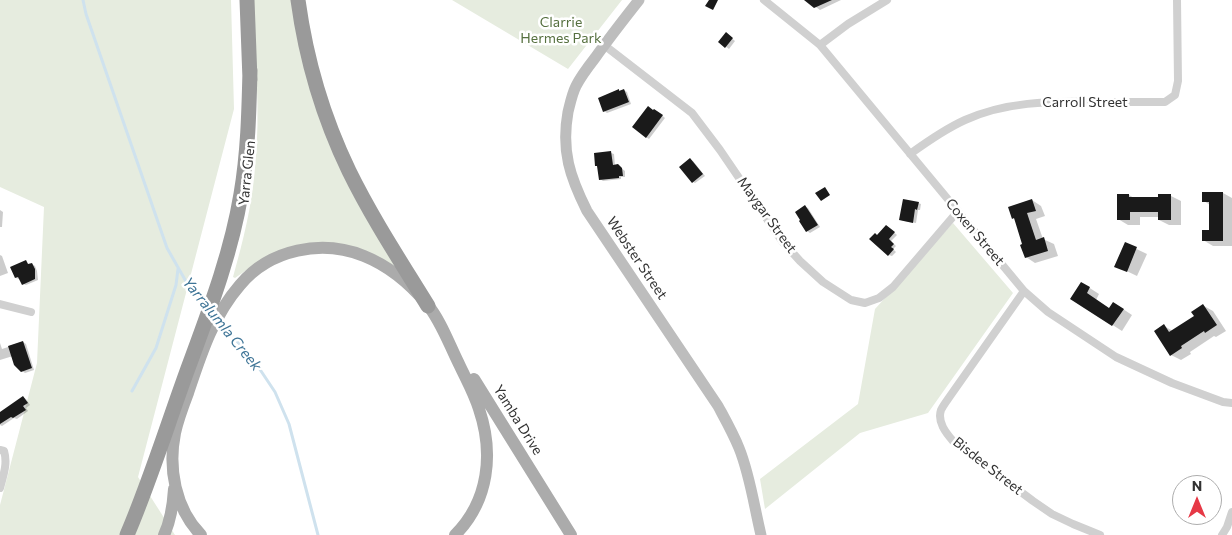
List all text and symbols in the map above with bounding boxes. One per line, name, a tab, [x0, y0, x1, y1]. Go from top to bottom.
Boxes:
park label: Clarrie Hermes Park	[520, 14, 602, 46]
street label: Carroll Street	[1042, 94, 1128, 110]
street label: Yarra Glen	[235, 140, 259, 206]
street label: Maygar Street	[734, 174, 800, 256]
street label: Coxen Street	[942, 195, 1008, 269]
street label: Webster Street	[603, 213, 671, 303]
water label: Yarralumla Creek	[179, 273, 265, 375]
street label: Yamba Drive	[490, 382, 546, 458]
street label: Bisdee Street	[950, 433, 1026, 499]
north arrow	[1172, 475, 1222, 525]
text: N	[1192, 477, 1202, 494]

